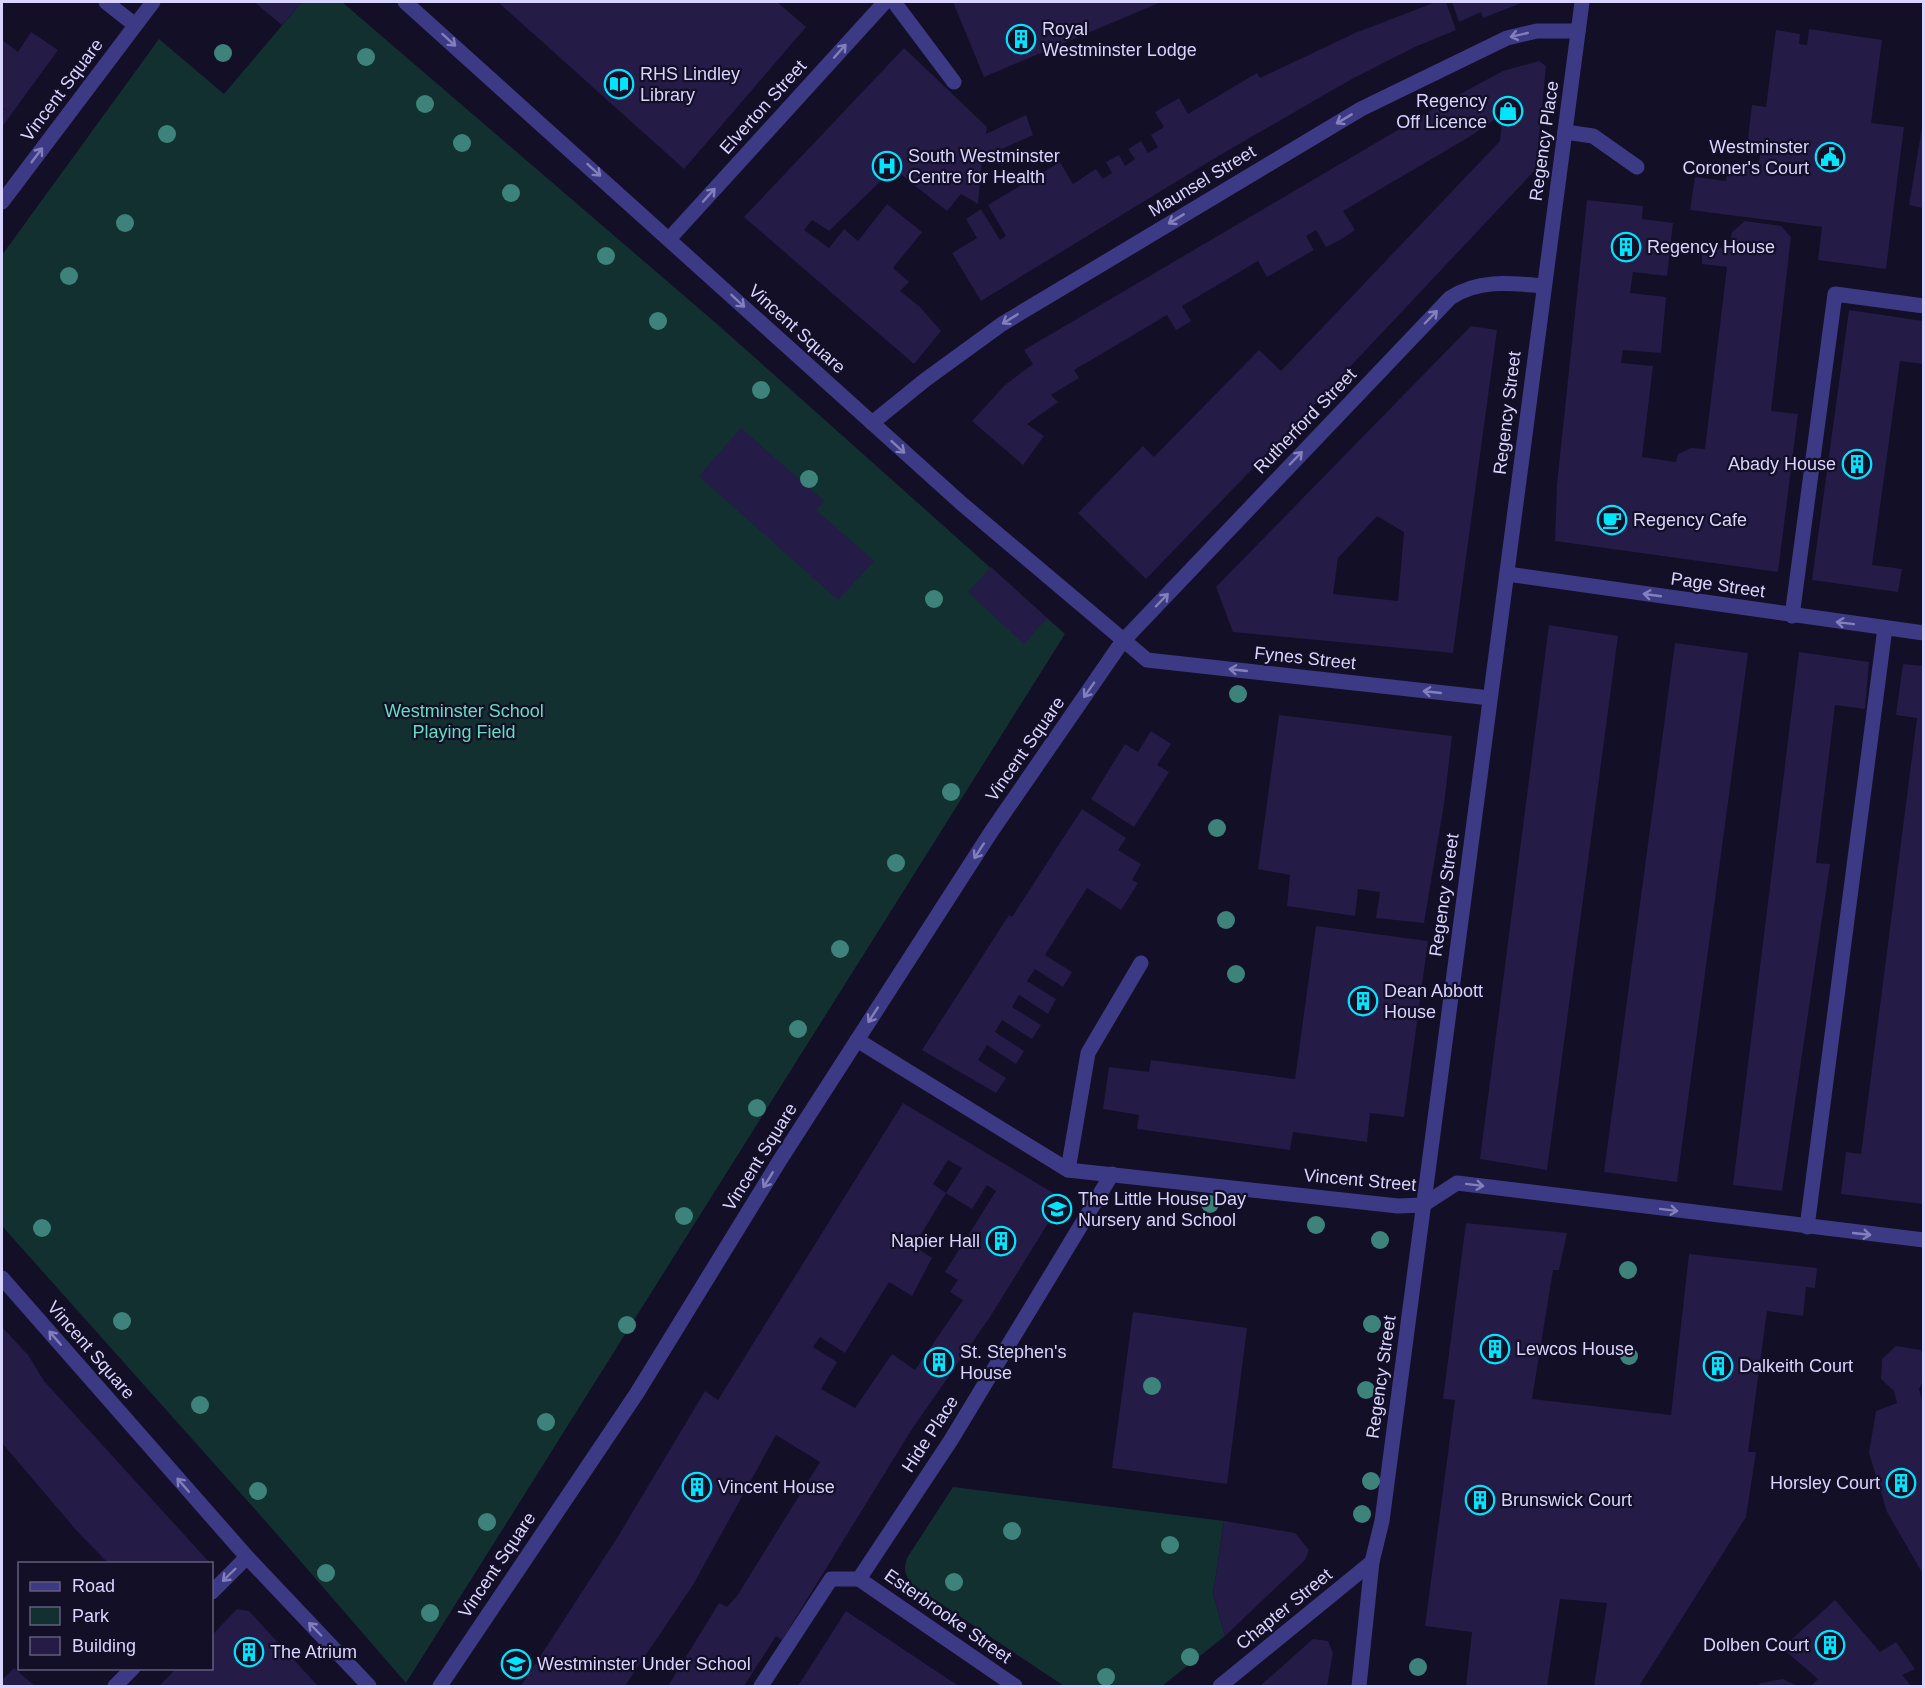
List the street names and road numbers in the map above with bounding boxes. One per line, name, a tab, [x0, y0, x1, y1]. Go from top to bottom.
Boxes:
street label: Vincent Square	[17, 35, 107, 145]
street label: Elverton Street	[716, 56, 810, 158]
street label: Regency Place	[1526, 80, 1562, 202]
street label: Maunsel Street	[1145, 141, 1259, 221]
street label: Vincent Square	[745, 280, 849, 378]
street label: Regency Street	[1490, 350, 1524, 476]
street label: Rutherford Street	[1250, 364, 1360, 478]
street label: Page Street	[1670, 568, 1766, 602]
street label: Fynes Street	[1253, 643, 1357, 673]
street label: Vincent Square	[982, 693, 1068, 805]
street label: Regency Street	[1425, 832, 1463, 958]
street label: Vincent Square	[719, 1100, 801, 1214]
street label: Vincent Street	[1303, 1165, 1417, 1195]
street label: Vincent Square	[43, 1297, 139, 1403]
street label: Regency Street	[1362, 1314, 1400, 1440]
street label: Hide Place	[898, 1392, 962, 1476]
street label: Vincent Square	[454, 1509, 540, 1621]
street label: Chapter Street	[1232, 1564, 1336, 1654]
street label: Esterbrooke Street	[881, 1565, 1015, 1667]

